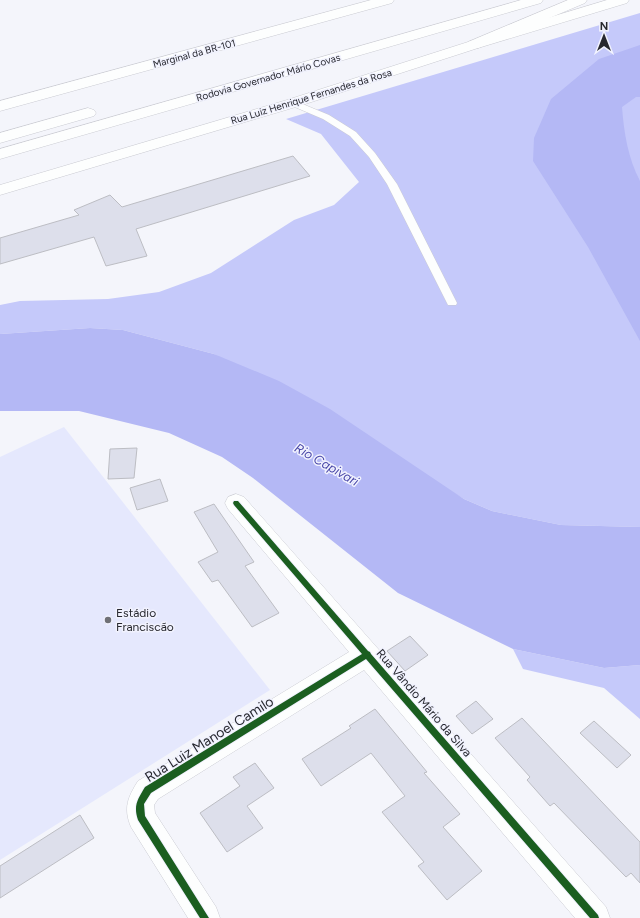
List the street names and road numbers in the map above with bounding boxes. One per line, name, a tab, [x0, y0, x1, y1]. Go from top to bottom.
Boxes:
street label: Marginal da BR-101	[151, 36, 237, 71]
street label: Rodovia Governador Mário Covas	[195, 51, 342, 104]
street label: Rua Luiz Henrique Fernandes da Rosa	[229, 66, 393, 127]
street label: Rua Vândio Mário da Silva	[374, 646, 474, 760]
street label: Rua Luiz Manoel Camilo	[142, 693, 277, 786]

